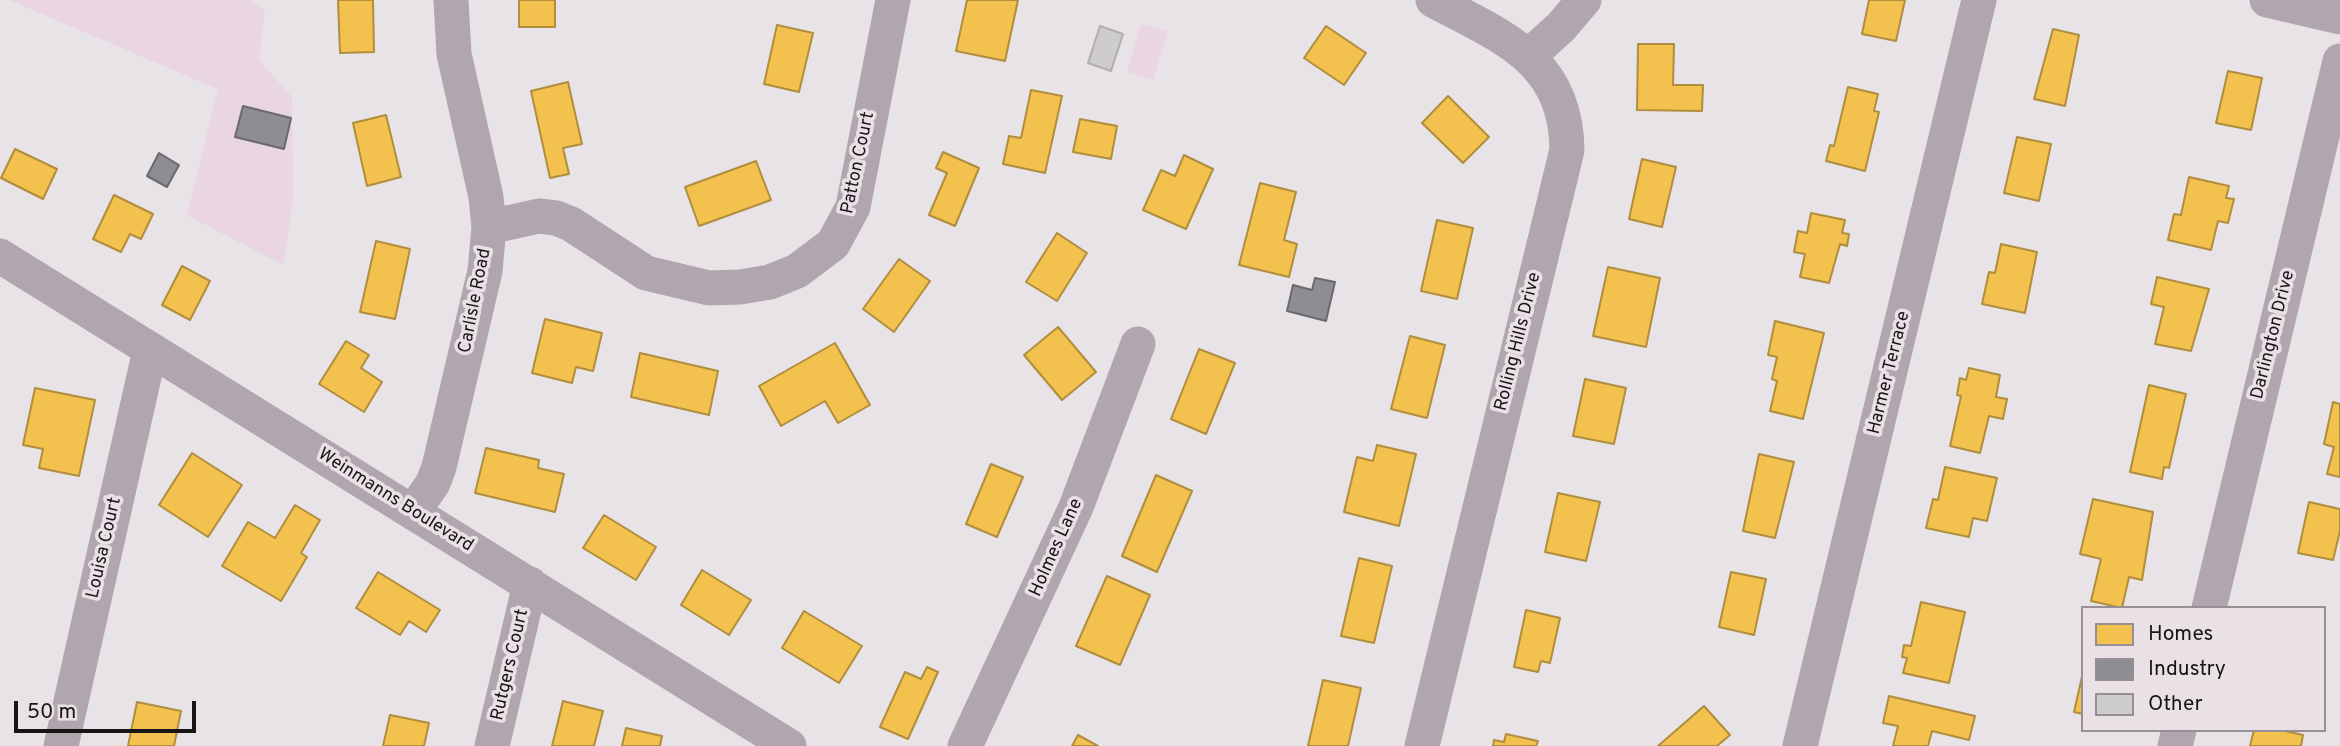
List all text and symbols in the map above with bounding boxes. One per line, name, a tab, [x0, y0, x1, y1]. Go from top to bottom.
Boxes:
street label: Patton Court	[838, 110, 880, 216]
street label: Carlisle Road	[455, 247, 497, 355]
street label: Darlington Drive	[2248, 268, 2300, 402]
street label: Rolling Hills Drive	[1491, 270, 1547, 414]
street label: Harmer Terrace	[1864, 309, 1916, 437]
street label: Weinmanns Boulevard	[313, 444, 477, 558]
street label: Louisa Court	[83, 495, 127, 601]
street label: Holmes Lane	[1026, 496, 1088, 600]
legend	[2081, 606, 2326, 732]
street label: Rutgers Court	[488, 607, 534, 723]
text: Homes	[2148, 621, 2213, 648]
text: Industry	[2148, 656, 2226, 683]
scale bar	[18, 686, 200, 730]
text: Other	[2148, 691, 2203, 718]
text: 50 m	[27, 699, 76, 726]

